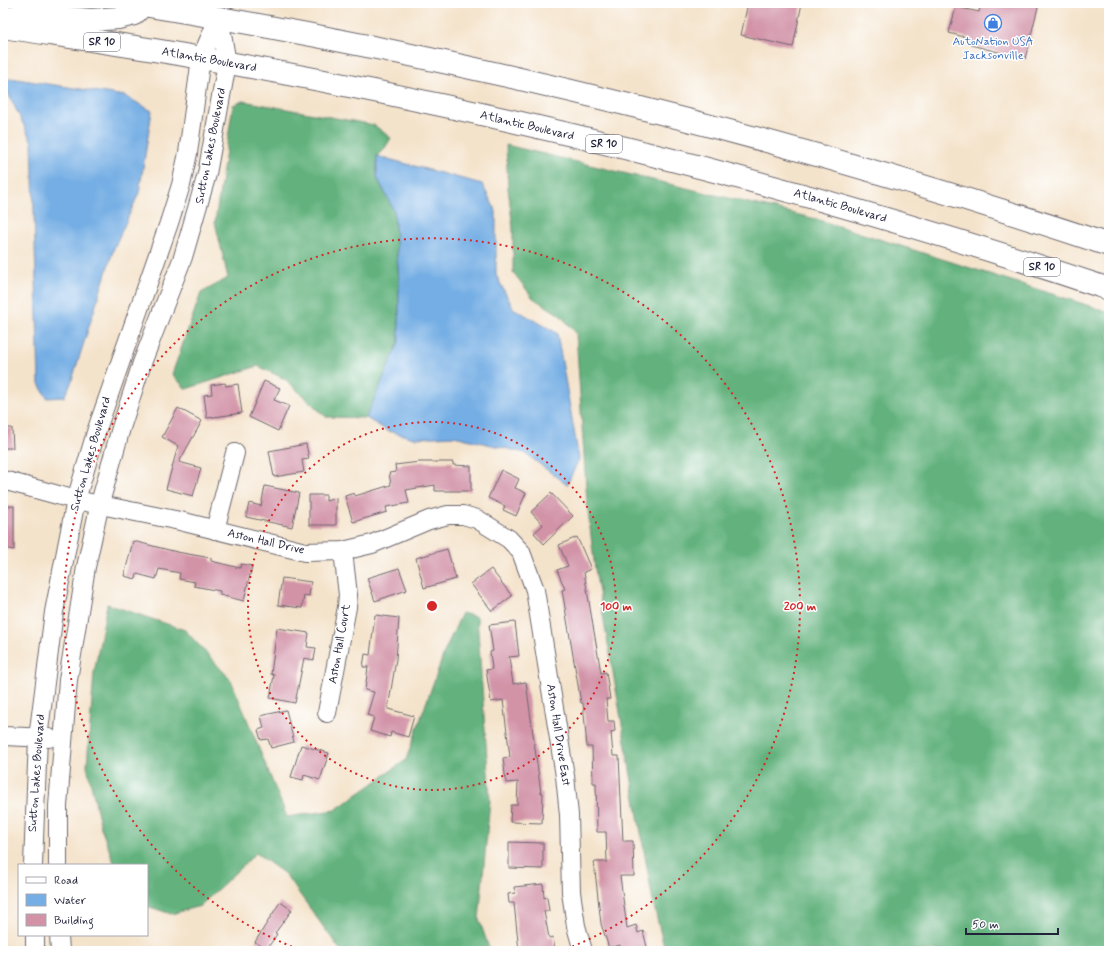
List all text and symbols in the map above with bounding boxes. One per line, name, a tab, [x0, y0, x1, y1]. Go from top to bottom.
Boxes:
shop icon: AutoNation USA Jacksonville	[983, 13, 1003, 33]
road number: SR 10	[84, 33, 120, 51]
place label: AutoNation USA Jacksonville	[953, 34, 1034, 64]
street label: Atlantic Boulevard	[160, 44, 258, 76]
street label: Sutton Lakes Boulevard	[192, 86, 230, 206]
street label: Atlantic Boulevard	[478, 107, 576, 145]
road number: SR 10	[586, 135, 622, 153]
street label: Atlantic Boulevard	[792, 185, 888, 227]
road number: SR 10	[1024, 258, 1060, 276]
street label: Sutton Lakes Boulevard	[67, 395, 115, 513]
street label: Aston Hall Drive	[226, 525, 306, 559]
centre of rings	[425, 599, 439, 613]
text: 100 m	[600, 599, 633, 615]
text: 200 m	[784, 599, 817, 615]
street label: Aston Hall Court	[325, 603, 355, 685]
street label: Aston Hall Drive East	[542, 683, 574, 788]
street label: Sutton Lakes Boulevard	[25, 713, 49, 833]
legend	[18, 864, 148, 936]
text: Road	[54, 873, 78, 889]
text: Water	[54, 893, 86, 909]
scale bar	[966, 910, 1058, 936]
text: Building	[54, 913, 94, 930]
text: 50 m	[972, 917, 999, 933]

